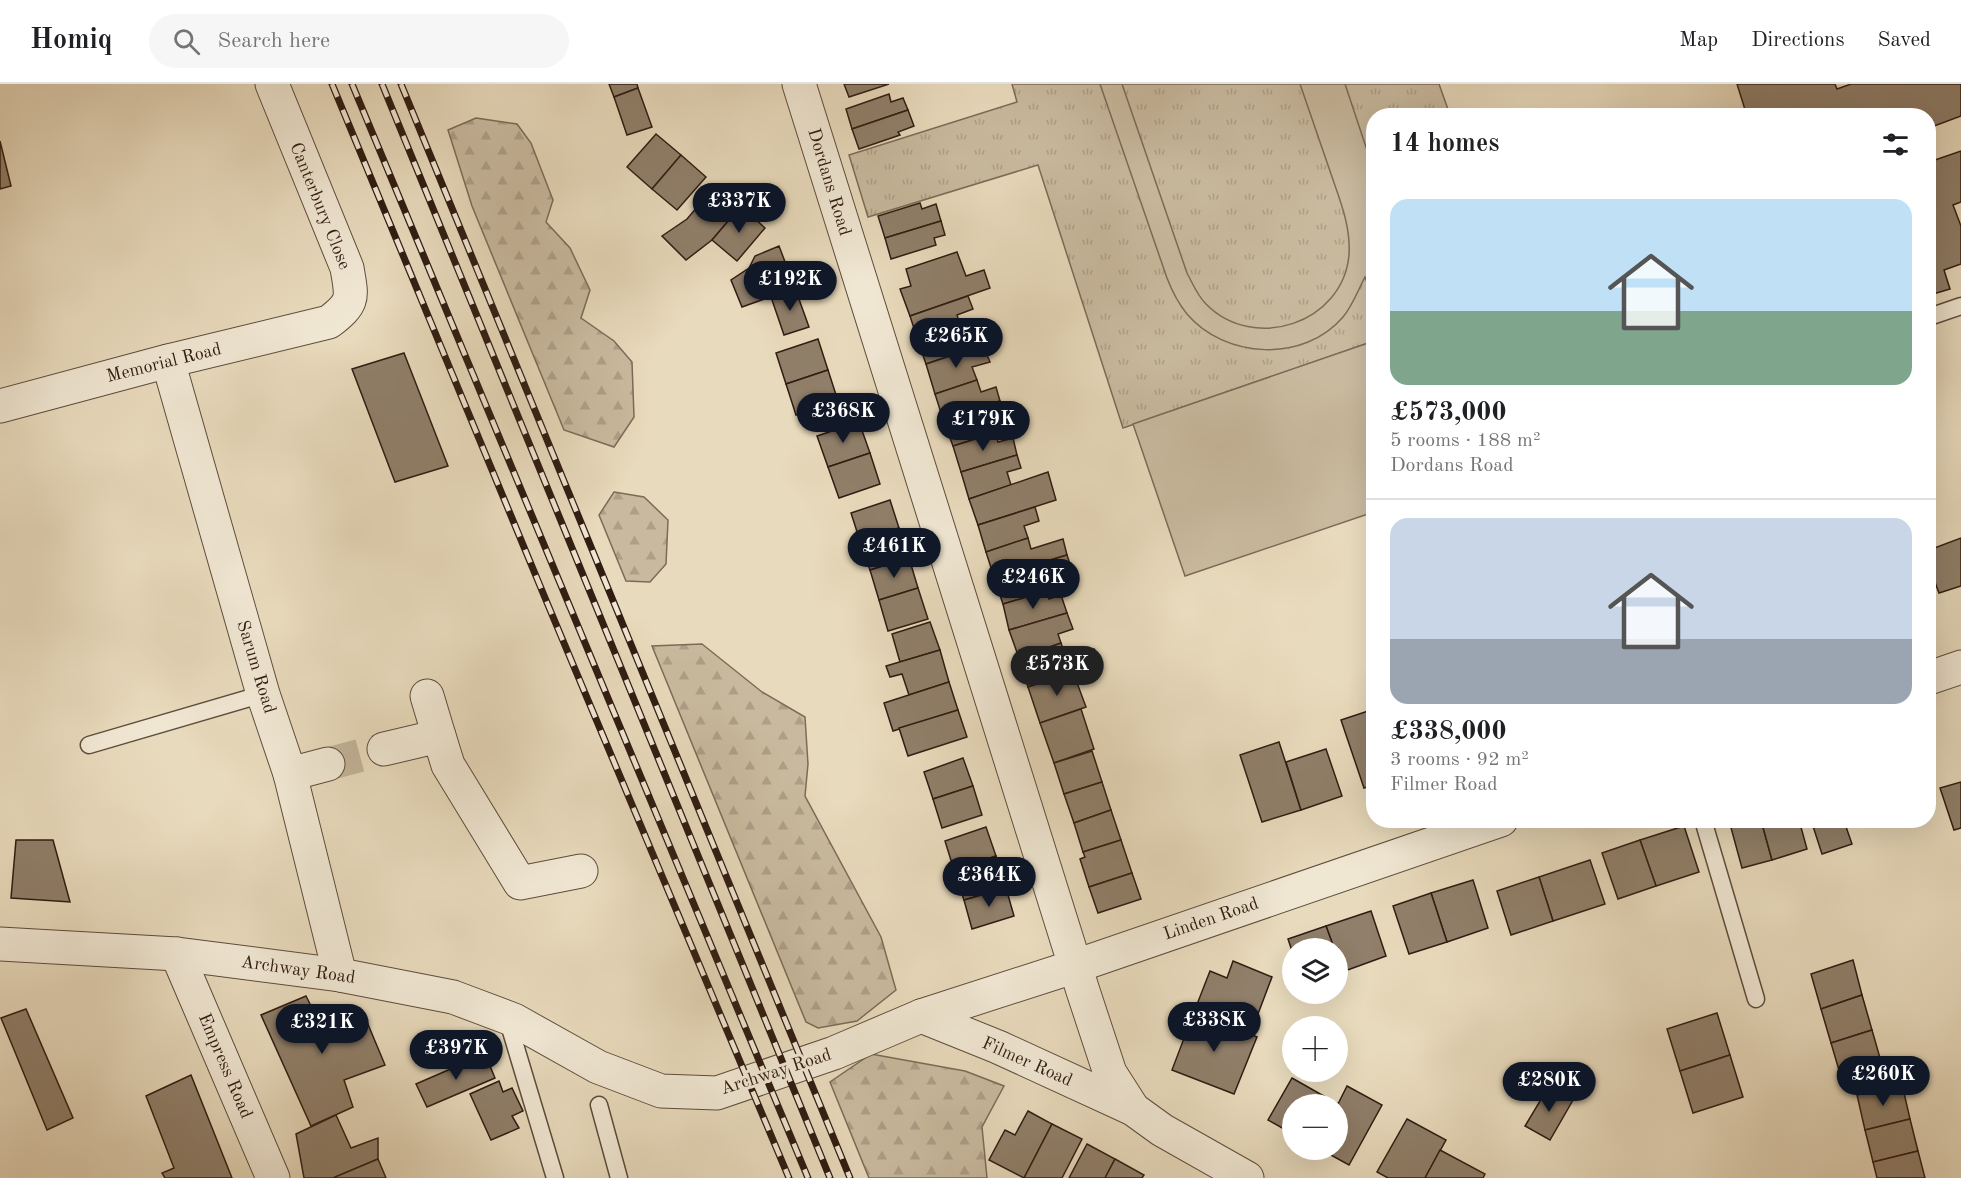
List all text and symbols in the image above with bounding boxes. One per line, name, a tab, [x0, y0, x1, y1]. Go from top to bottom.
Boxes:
search box	[149, 14, 569, 68]
icon: search	[170, 25, 203, 58]
text: Homiq	[30, 27, 113, 55]
text: Search here	[218, 30, 330, 52]
text: Map	[1679, 30, 1718, 51]
text: Directions	[1751, 30, 1845, 51]
text: Saved	[1878, 30, 1931, 51]
street label: Dordans Road	[804, 126, 854, 238]
icon: filters	[1879, 128, 1912, 161]
text: 14 homes	[1390, 131, 1499, 157]
street label: Canterbury Close	[286, 140, 354, 272]
pin: £337K	[697, 183, 781, 234]
text: £337K	[707, 192, 771, 212]
icon: home	[1597, 238, 1705, 346]
pin: £192K	[748, 261, 832, 312]
text: £192K	[758, 270, 822, 290]
pin: £265K	[914, 318, 998, 369]
text: £265K	[924, 327, 988, 347]
street label: Memorial Road	[105, 340, 223, 386]
pin: £368K	[801, 393, 885, 444]
text: £573,000	[1390, 400, 1506, 426]
pin: £179K	[941, 401, 1025, 452]
text: £368K	[811, 402, 875, 422]
text: £179K	[951, 410, 1015, 430]
text: 5 rooms · 188 m²	[1390, 431, 1540, 451]
text: Dordans Road	[1390, 456, 1514, 476]
pin: £461K	[852, 528, 936, 579]
text: £461K	[862, 537, 926, 557]
icon: home	[1597, 557, 1705, 665]
pin: £246K	[991, 559, 1075, 610]
text: £246K	[1001, 568, 1065, 588]
street label: Sarum Road	[233, 618, 279, 716]
pin: £573K	[1015, 646, 1099, 697]
text: £573K	[1025, 655, 1089, 675]
text: £338,000	[1390, 719, 1506, 745]
text: 3 rooms · 92 m²	[1390, 750, 1529, 770]
text: Filmer Road	[1390, 775, 1498, 795]
pin: £364K	[947, 857, 1031, 908]
text: £364K	[957, 866, 1021, 886]
street label: Linden Road	[1161, 894, 1261, 944]
map controls	[1282, 938, 1348, 1160]
button: layers	[1282, 938, 1348, 1004]
street label: Archway Road	[240, 953, 356, 987]
pin: £338K	[1172, 1002, 1256, 1053]
pin: £321K	[280, 1004, 364, 1055]
street label: Empress Road	[195, 1011, 255, 1121]
text: £338K	[1182, 1011, 1246, 1031]
text: £321K	[290, 1013, 354, 1033]
button: +	[1282, 1016, 1348, 1082]
pin: £397K	[414, 1030, 498, 1081]
street label: Filmer Road	[979, 1034, 1075, 1090]
text: £397K	[424, 1039, 488, 1059]
street label: Archway Road	[718, 1046, 834, 1098]
pin: £260K	[1841, 1056, 1925, 1107]
pin: £280K	[1507, 1062, 1591, 1113]
text: £260K	[1851, 1065, 1915, 1085]
text: £280K	[1517, 1071, 1581, 1091]
button: −	[1282, 1094, 1348, 1160]

